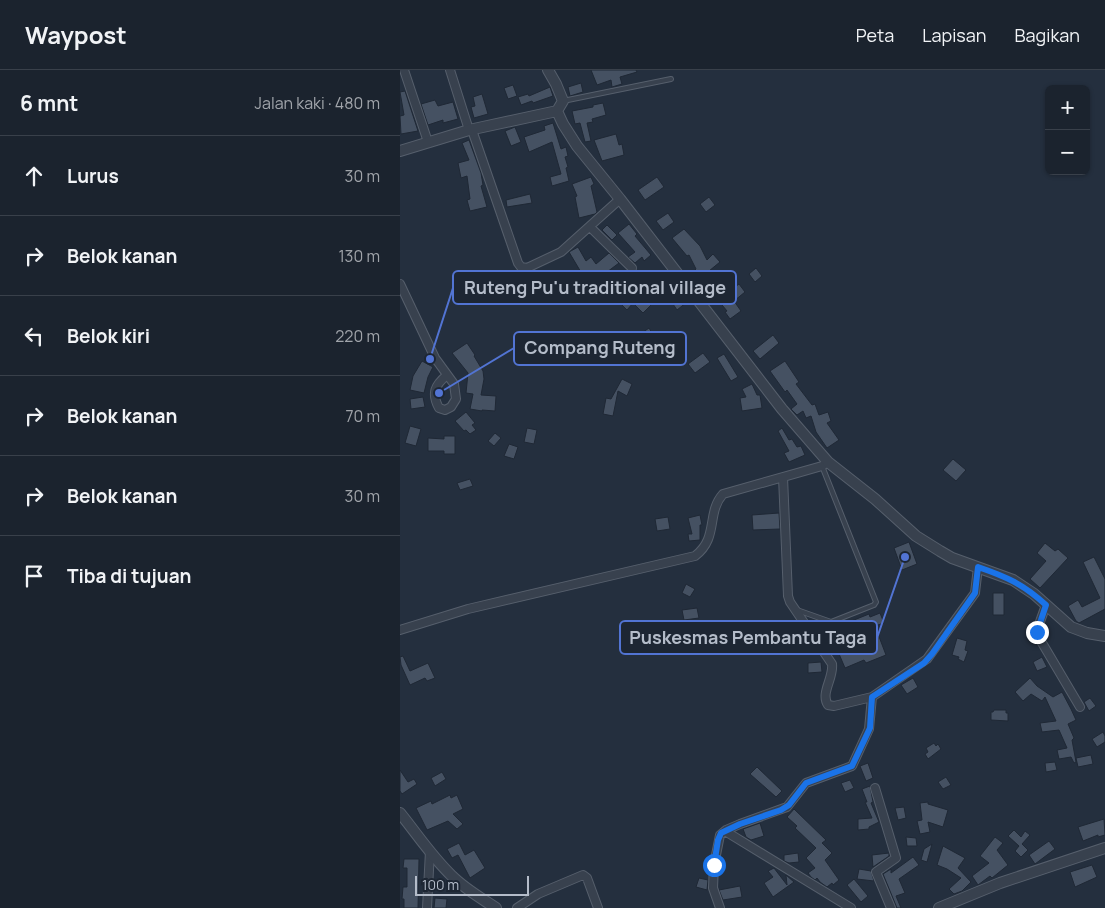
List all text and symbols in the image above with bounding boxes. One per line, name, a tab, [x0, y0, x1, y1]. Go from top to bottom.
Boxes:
text: Waypost	[25, 18, 127, 51]
text: Peta	[856, 23, 894, 47]
text: Lapisan	[922, 23, 986, 47]
text: Bagikan	[1014, 23, 1080, 47]
map controls	[1045, 85, 1090, 175]
button: +	[1045, 85, 1090, 130]
text: 6 mnt	[20, 89, 78, 117]
text: Jalan kaki · 480 m	[255, 92, 380, 114]
button: −	[1045, 130, 1090, 175]
icon: ahead	[20, 162, 48, 190]
text: Lurus	[67, 163, 119, 189]
text: 30 m	[345, 165, 380, 187]
icon: right	[20, 242, 48, 270]
text: Belok kanan	[67, 243, 177, 269]
text: 130 m	[338, 245, 380, 267]
callout: Ruteng Pu'u traditional village	[453, 271, 736, 304]
text: Ruteng Pu'u traditional village	[464, 275, 726, 299]
icon: left	[20, 322, 48, 350]
text: Belok kiri	[67, 323, 150, 349]
text: 220 m	[335, 325, 380, 347]
callout: Compang Ruteng	[514, 332, 686, 365]
text: Compang Ruteng	[524, 335, 676, 359]
icon: right	[20, 402, 48, 430]
text: Belok kanan	[67, 403, 177, 429]
text: 70 m	[345, 405, 380, 427]
icon: right	[20, 482, 48, 510]
text: Belok kanan	[67, 483, 177, 509]
text: 30 m	[345, 485, 380, 507]
icon: arrive	[20, 562, 48, 590]
text: Tiba di tujuan	[67, 563, 191, 589]
callout: Puskesmas Pembantu Taga	[620, 621, 877, 654]
route end	[1026, 621, 1049, 644]
text: Puskesmas Pembantu Taga	[629, 625, 867, 649]
route start	[703, 854, 726, 877]
scale bar	[415, 873, 529, 896]
text: 100 m	[422, 875, 459, 894]

